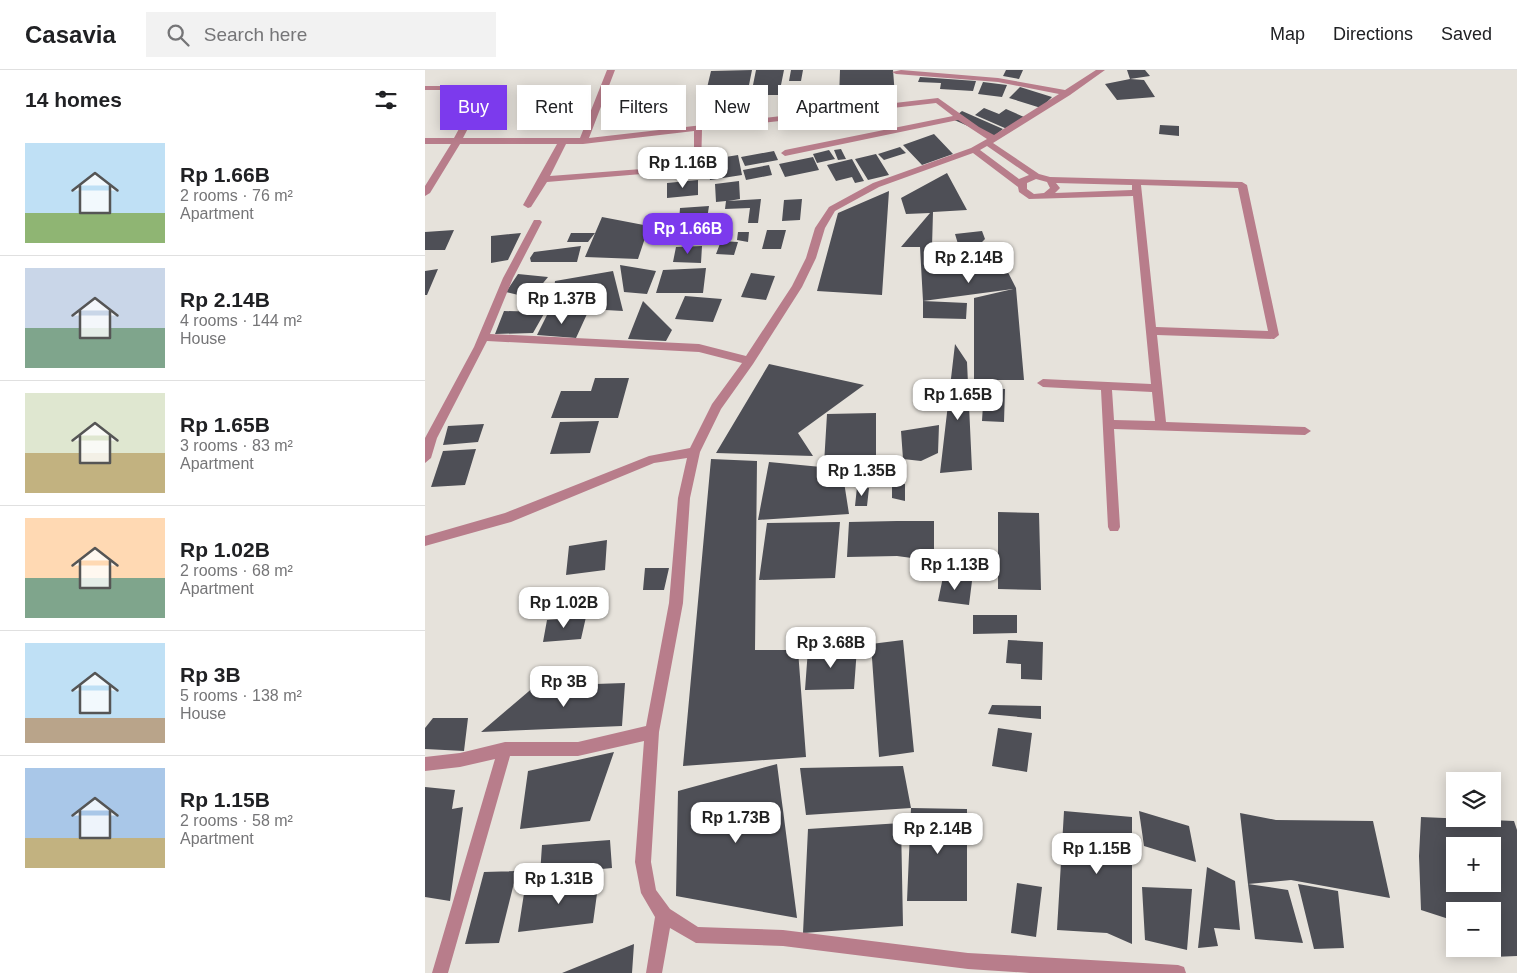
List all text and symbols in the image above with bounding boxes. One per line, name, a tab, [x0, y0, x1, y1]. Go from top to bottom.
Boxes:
search box	[146, 12, 496, 57]
text: Casavia	[25, 21, 116, 48]
icon: search	[164, 21, 192, 49]
text: Search here	[204, 24, 307, 45]
text: Map	[1270, 24, 1305, 44]
text: Directions	[1333, 24, 1413, 44]
text: Saved	[1441, 24, 1492, 44]
chip: Buy	[440, 85, 507, 130]
chip: Rent	[517, 85, 591, 130]
chip: Filters	[601, 85, 686, 130]
chip: New	[696, 85, 768, 130]
chip: Apartment	[778, 85, 897, 130]
icon: filters	[372, 86, 400, 114]
text: 14 homes	[25, 88, 122, 111]
pin: Rp 1.16B	[631, 146, 735, 189]
text: Rp 1.16B	[649, 154, 717, 171]
icon: home	[65, 163, 125, 223]
text: Rp 1.66B	[180, 163, 270, 186]
text: 2 rooms · 76 m²	[180, 187, 293, 204]
text: Apartment	[180, 205, 254, 222]
pin: Rp 1.66B	[636, 212, 740, 255]
text: Rp 1.66B	[654, 220, 722, 237]
pin: Rp 2.14B	[917, 242, 1021, 284]
text: Rp 2.14B	[935, 249, 1003, 266]
pin: Rp 1.37B	[510, 282, 614, 325]
icon: home	[65, 288, 125, 348]
text: Rp 2.14B	[180, 288, 270, 311]
text: Rp 1.37B	[528, 290, 596, 307]
text: 4 rooms · 144 m²	[180, 312, 302, 329]
text: House	[180, 330, 226, 347]
pin: Rp 1.65B	[906, 378, 1010, 421]
text: Rp 1.65B	[924, 386, 992, 403]
icon: home	[65, 413, 125, 473]
text: Rp 1.65B	[180, 413, 270, 436]
text: 3 rooms · 83 m²	[180, 437, 293, 454]
pin: Rp 1.35B	[810, 454, 914, 497]
text: Apartment	[180, 455, 254, 472]
text: Rp 1.35B	[828, 462, 896, 479]
icon: home	[65, 538, 125, 598]
text: Rp 1.02B	[180, 538, 270, 561]
pin: Rp 1.13B	[903, 548, 1007, 591]
text: Rp 1.13B	[921, 556, 989, 573]
text: 2 rooms · 68 m²	[180, 562, 293, 579]
text: Apartment	[180, 580, 254, 597]
pin: Rp 1.02B	[512, 586, 616, 629]
text: Rp 1.02B	[530, 594, 598, 611]
pin: Rp 3.68B	[779, 626, 883, 669]
text: Rp 3.68B	[797, 634, 865, 651]
icon: home	[65, 663, 125, 723]
text: Rp 3B	[180, 663, 241, 686]
pin: Rp 3B	[529, 666, 599, 708]
text: Rp 3B	[541, 673, 587, 690]
text: 5 rooms · 138 m²	[180, 687, 302, 704]
text: House	[180, 705, 226, 722]
map controls	[1446, 772, 1501, 957]
button: layers	[1446, 772, 1501, 827]
icon: home	[65, 788, 125, 848]
text: Rp 1.15B	[180, 788, 270, 811]
pin: Rp 1.73B	[684, 802, 788, 844]
text: Rp 1.73B	[702, 809, 770, 826]
text: 2 rooms · 58 m²	[180, 812, 293, 829]
pin: Rp 2.14B	[886, 812, 990, 855]
text: Rp 2.14B	[904, 820, 972, 837]
text: Apartment	[180, 830, 254, 847]
pin: Rp 1.15B	[1045, 832, 1149, 875]
button: +	[1446, 837, 1501, 892]
text: Rp 1.15B	[1063, 840, 1131, 857]
pin: Rp 1.31B	[507, 862, 611, 905]
text: Rp 1.31B	[525, 870, 593, 887]
button: −	[1446, 902, 1501, 957]

